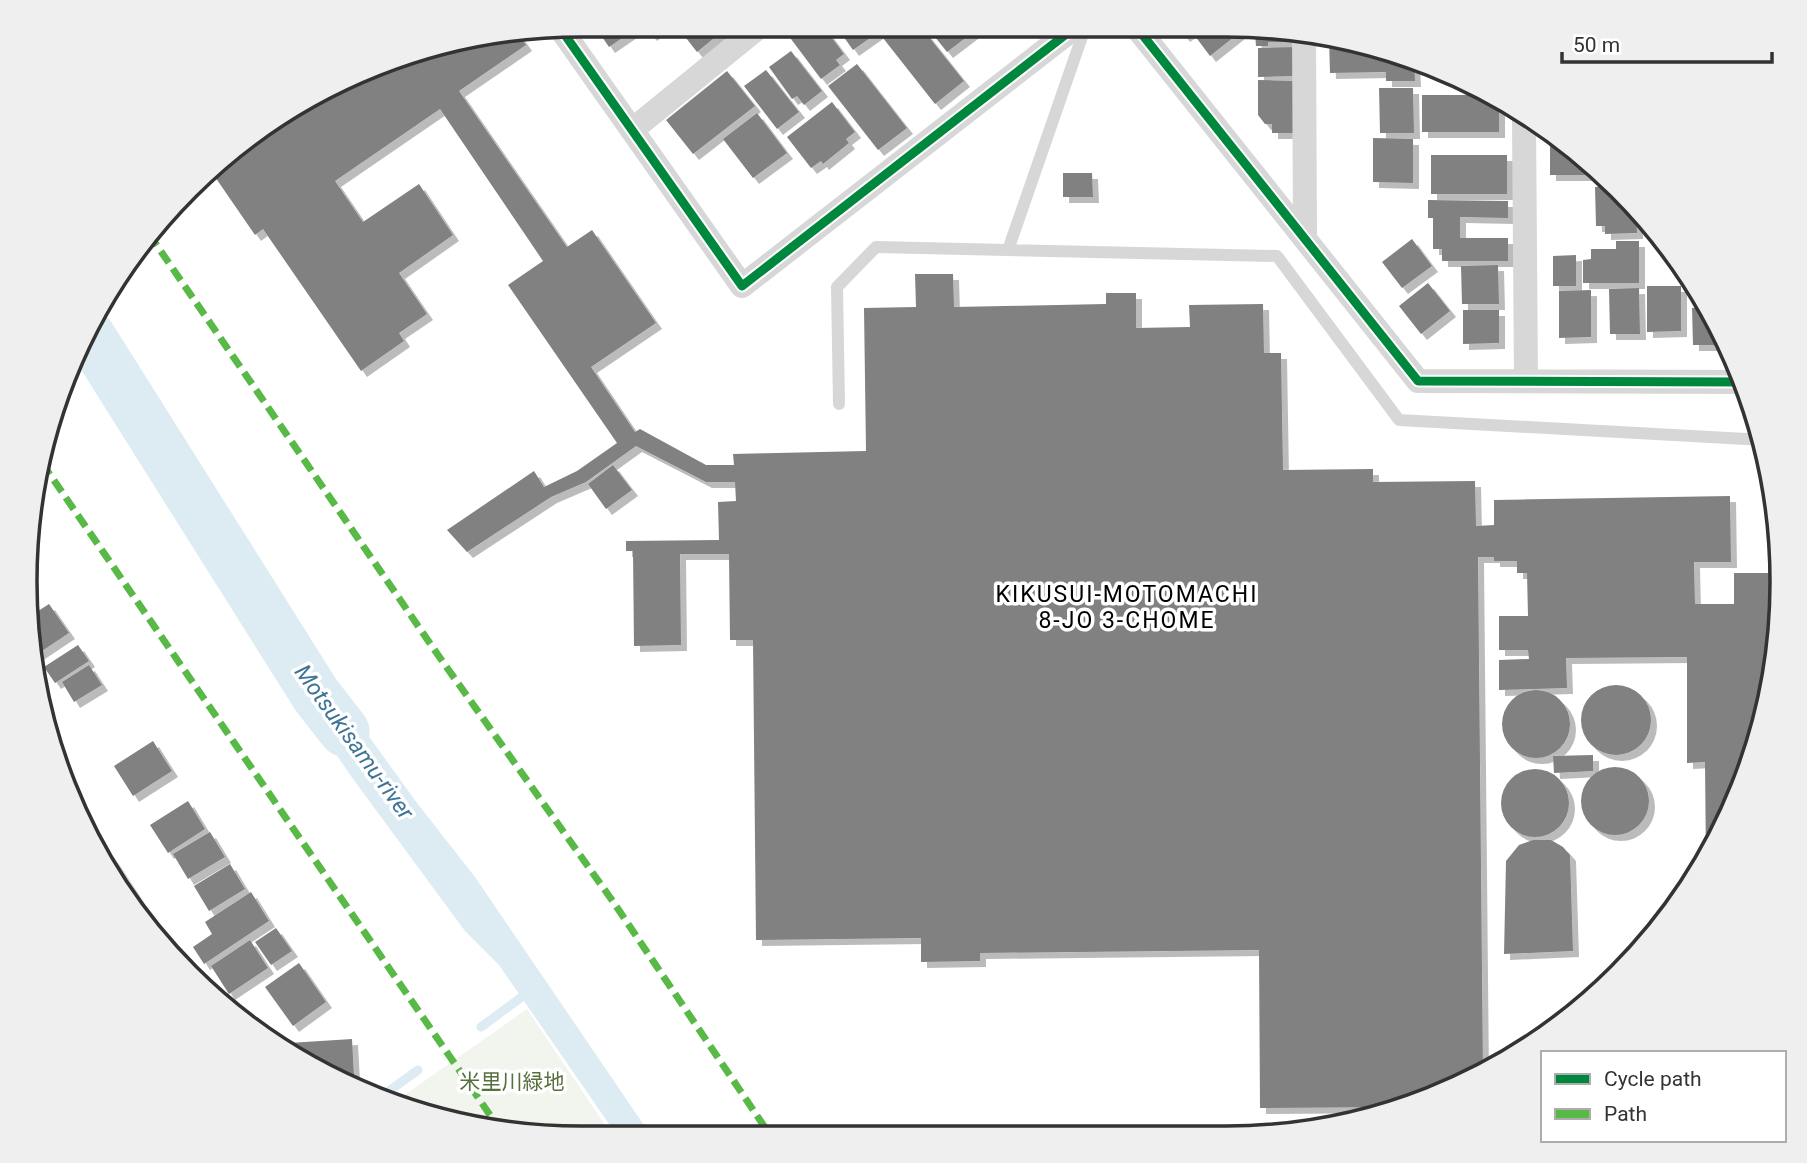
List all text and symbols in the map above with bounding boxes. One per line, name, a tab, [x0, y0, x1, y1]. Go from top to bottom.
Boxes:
scale bar	[1562, 21, 1772, 65]
text: 50 m	[1573, 33, 1620, 57]
district label: KIKUSUI-MOTOMACHI 8-JO 3-CHOME	[996, 581, 1258, 634]
water label: Motsukisamu-river	[289, 659, 420, 826]
legend	[1541, 1051, 1786, 1142]
text: Cycle path	[1604, 1067, 1702, 1091]
park label: 米里川緑地	[460, 1070, 565, 1094]
text: Path	[1604, 1102, 1647, 1126]

